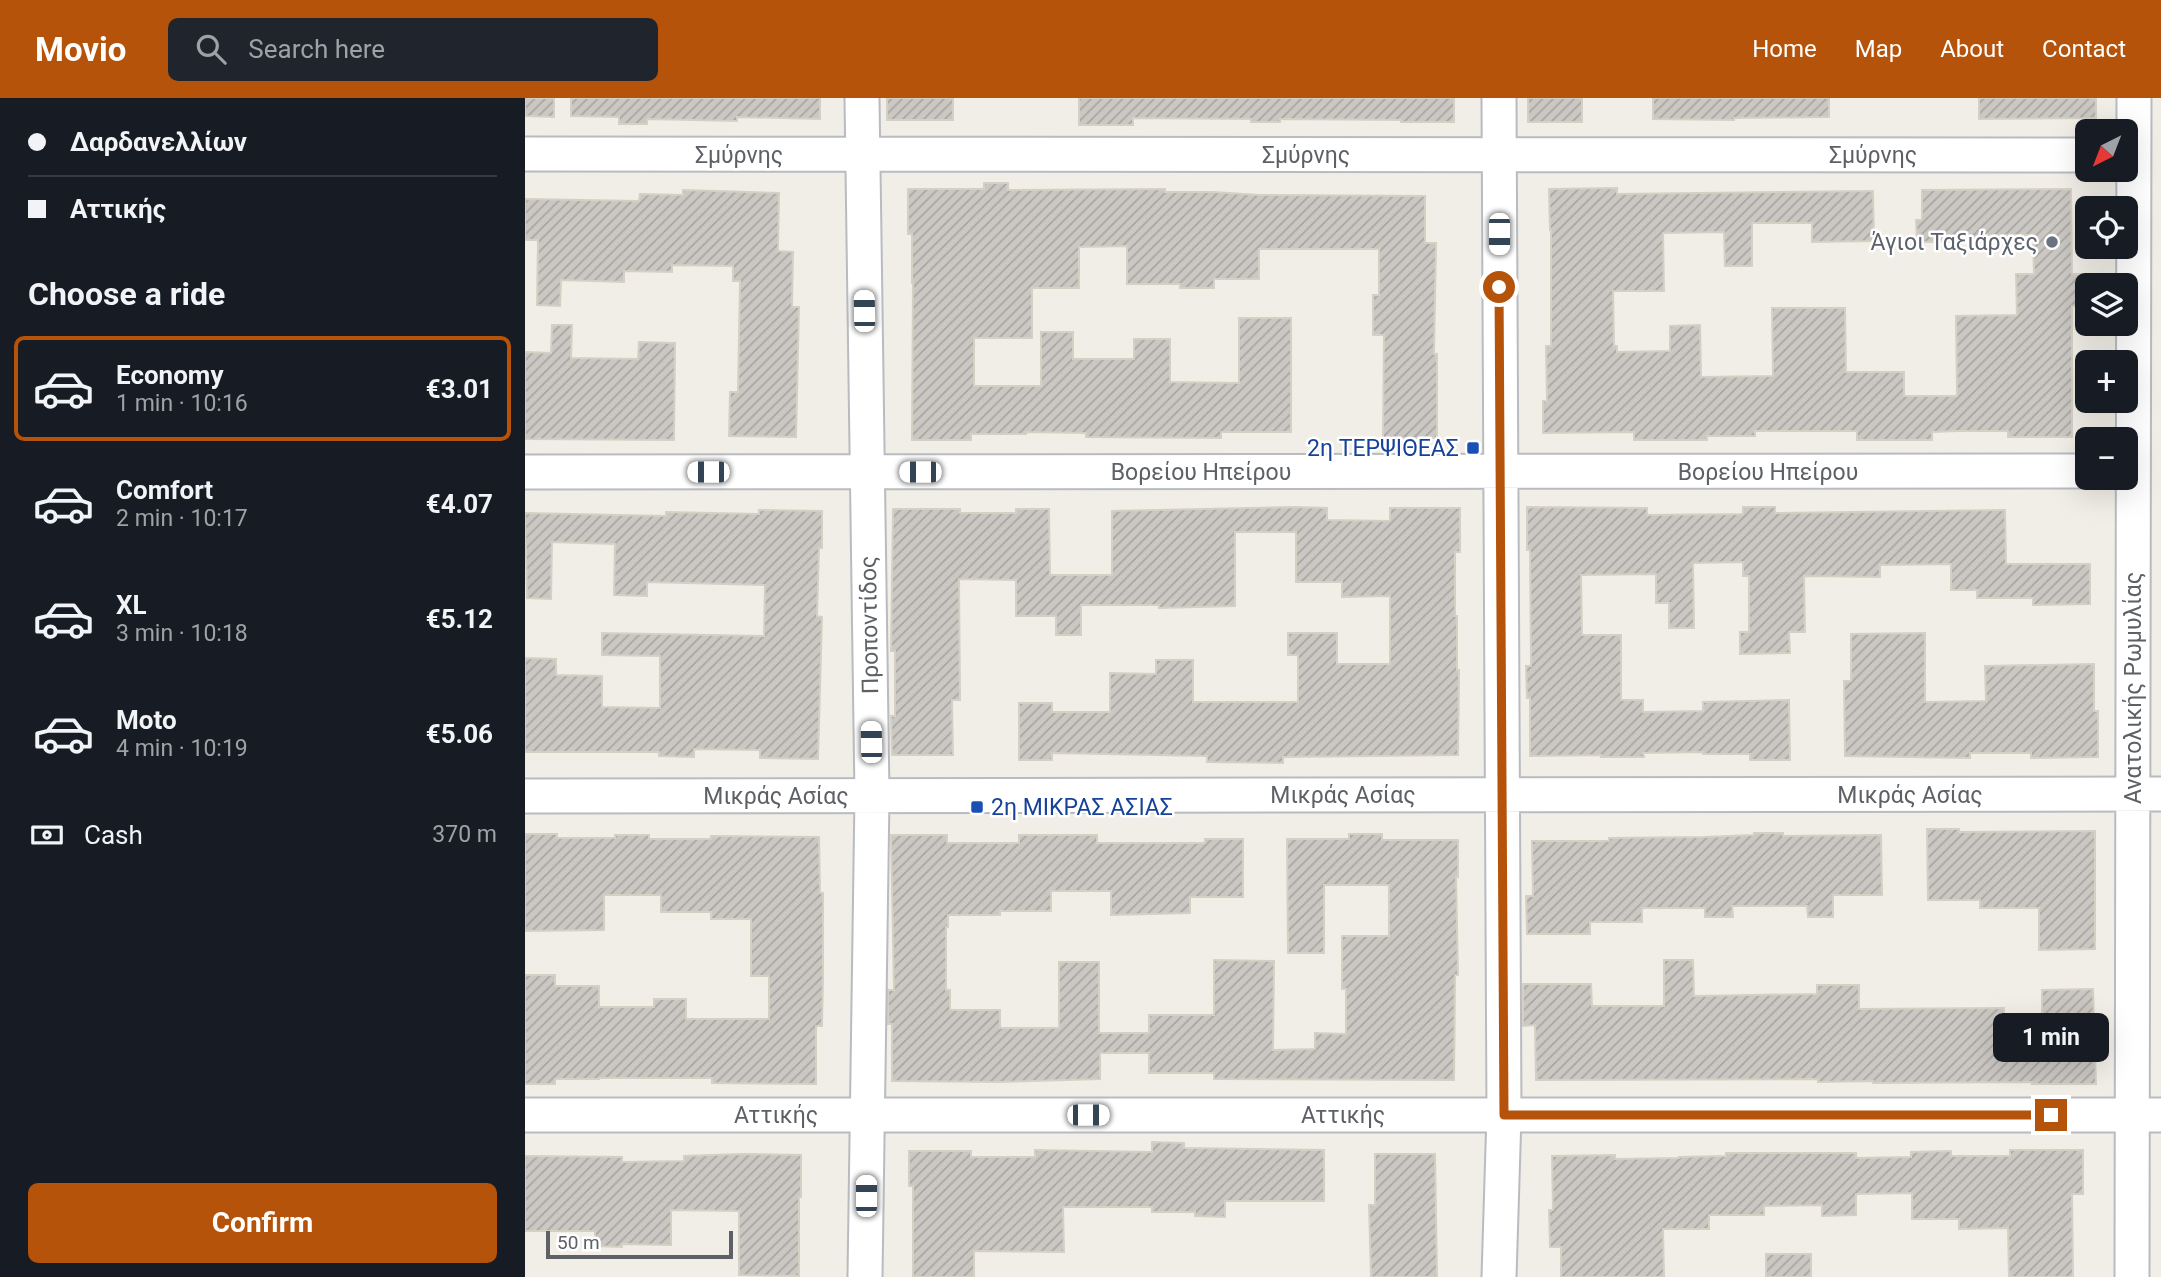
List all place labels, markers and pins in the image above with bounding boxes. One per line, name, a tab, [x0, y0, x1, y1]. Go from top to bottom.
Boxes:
place label: Άγιοι Ταξιάρχες	[1871, 229, 2038, 256]
marker: Άγιοι Ταξιάρχες	[2044, 234, 2060, 250]
place label: 2η ΤΕΡΨΙΘΕΑΣ	[1307, 435, 1459, 462]
marker: 2η ΤΕΡΨΙΘΕΑΣ	[1465, 440, 1481, 456]
place label: 2η ΜΙΚΡΑΣ ΑΣΙΑΣ	[991, 794, 1173, 821]
marker: 2η ΜΙΚΡΑΣ ΑΣΙΑΣ	[969, 799, 985, 815]

